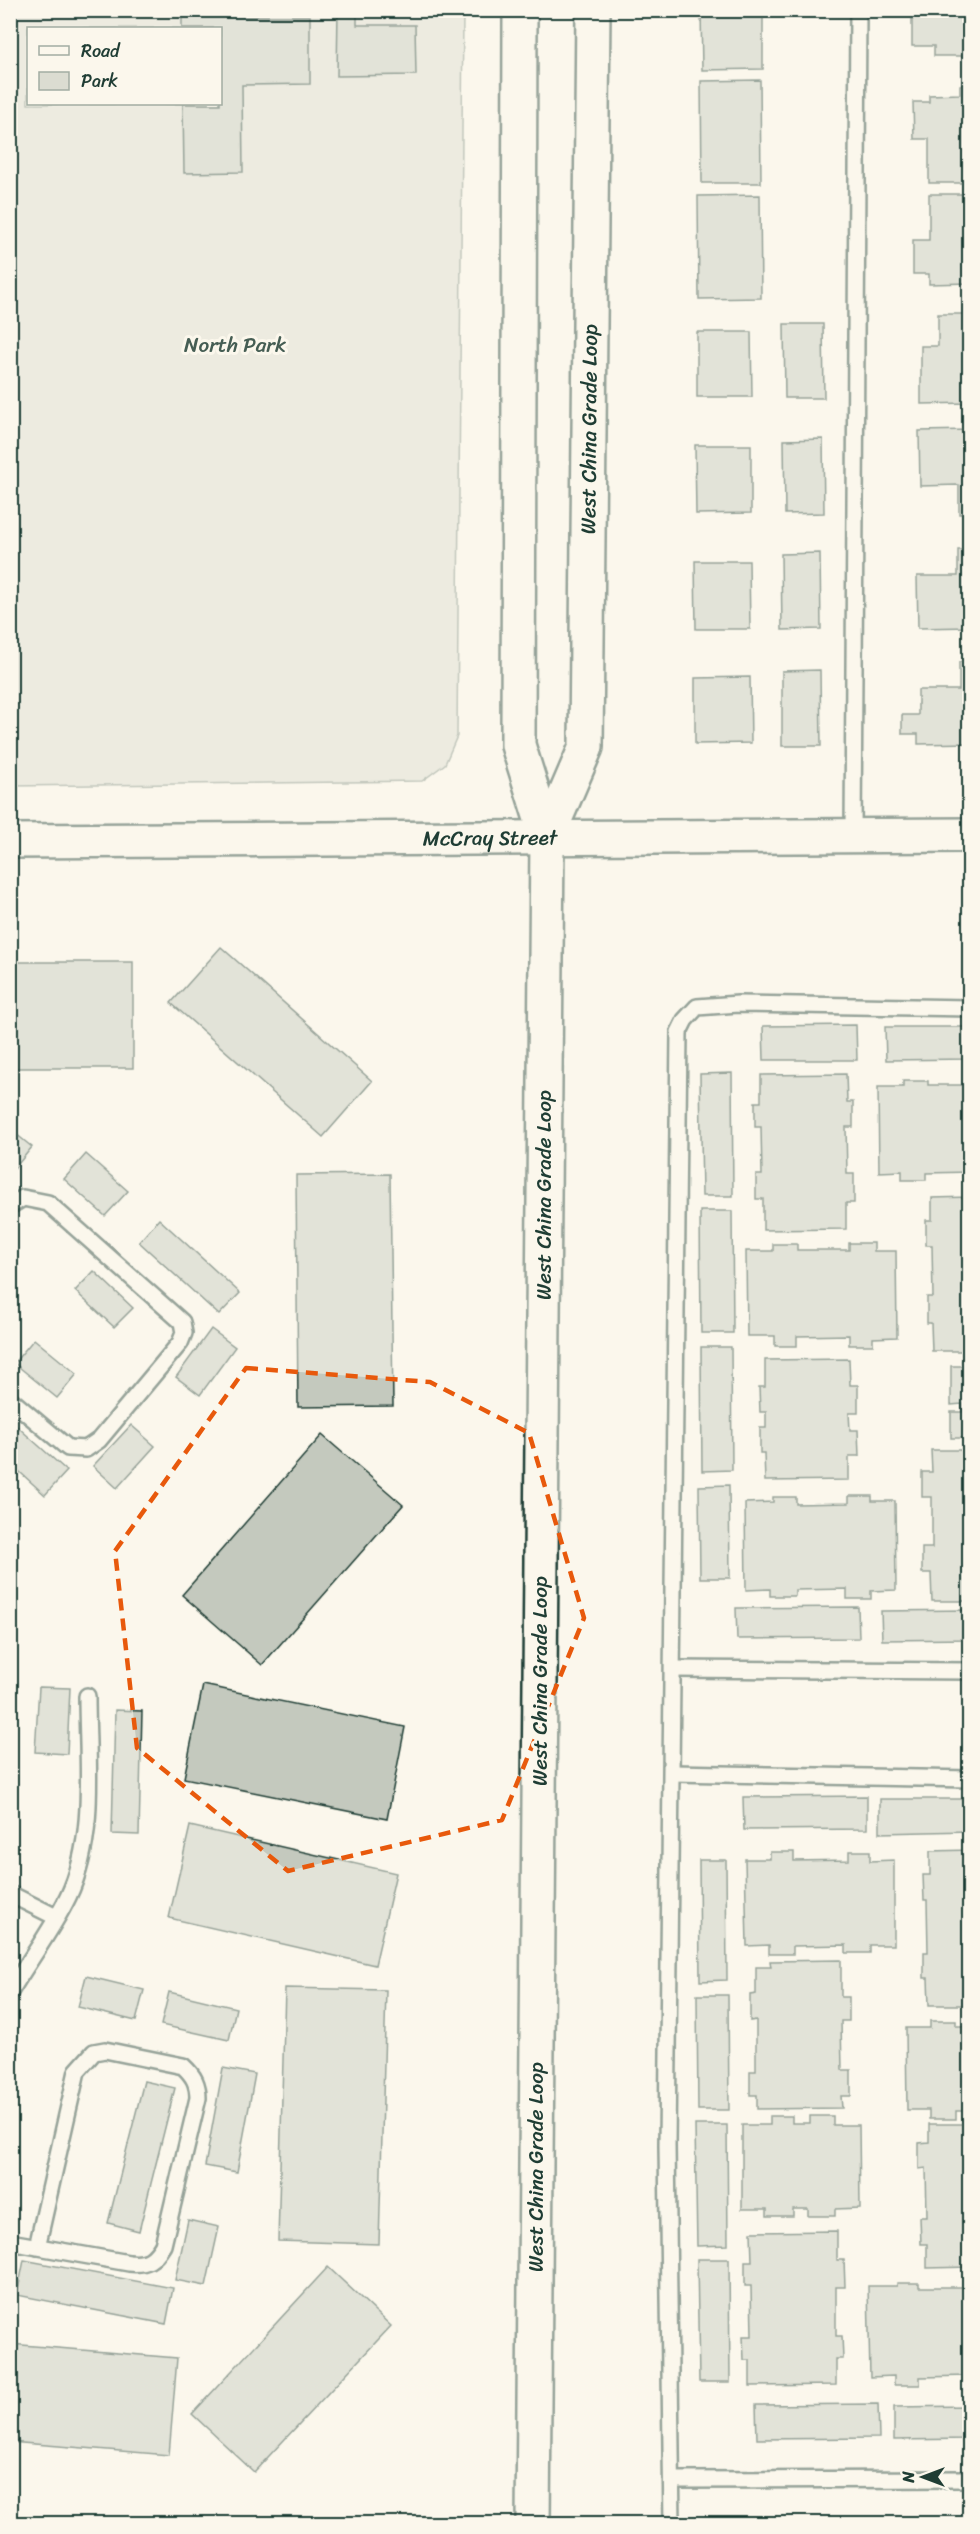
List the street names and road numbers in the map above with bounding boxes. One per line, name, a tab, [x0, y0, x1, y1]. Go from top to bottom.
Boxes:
street label: West China Grade Loop	[569, 324, 609, 534]
street label: McCray Street	[423, 819, 559, 857]
street label: West China Grade Loop	[525, 1090, 563, 1300]
street label: West China Grade Loop	[521, 1576, 559, 1786]
street label: West China Grade Loop	[517, 2062, 555, 2272]

